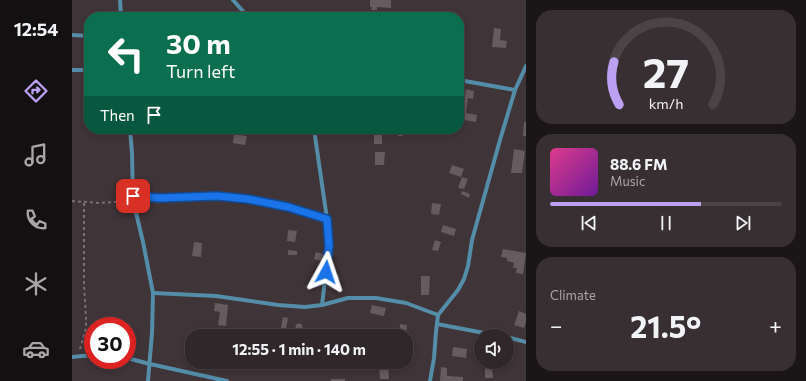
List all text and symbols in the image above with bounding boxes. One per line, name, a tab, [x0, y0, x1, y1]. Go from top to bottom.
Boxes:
text: 12:54	[14, 18, 58, 40]
text: 30 m	[166, 26, 231, 60]
icon: left	[100, 28, 152, 80]
text: 27	[643, 46, 689, 97]
text: Turn left	[166, 60, 235, 82]
icon: directions	[22, 77, 50, 105]
text: km/h	[649, 93, 683, 111]
icon: arrive	[143, 104, 165, 126]
text: Then	[100, 106, 135, 124]
icon: music	[22, 141, 50, 169]
text: 88.6 FM	[610, 155, 667, 173]
text: Music	[610, 173, 645, 189]
pin	[116, 179, 150, 213]
icon: arrive	[122, 185, 144, 207]
icon: phone	[22, 206, 50, 234]
icon: previous	[578, 212, 600, 234]
icon: pause	[655, 212, 677, 234]
icon: next	[732, 212, 754, 234]
position arrow	[305, 251, 347, 293]
icon: climate	[22, 270, 50, 298]
text: Climate	[550, 287, 596, 303]
text: 21.5°	[630, 307, 701, 344]
text: −	[550, 312, 563, 339]
text: +	[769, 312, 782, 339]
speed limit sign: 30	[84, 317, 136, 369]
map controls	[474, 329, 514, 369]
button: sound	[474, 329, 514, 369]
icon: car	[22, 335, 50, 363]
text: 12:55 · 1 min · 140 m	[232, 340, 366, 358]

